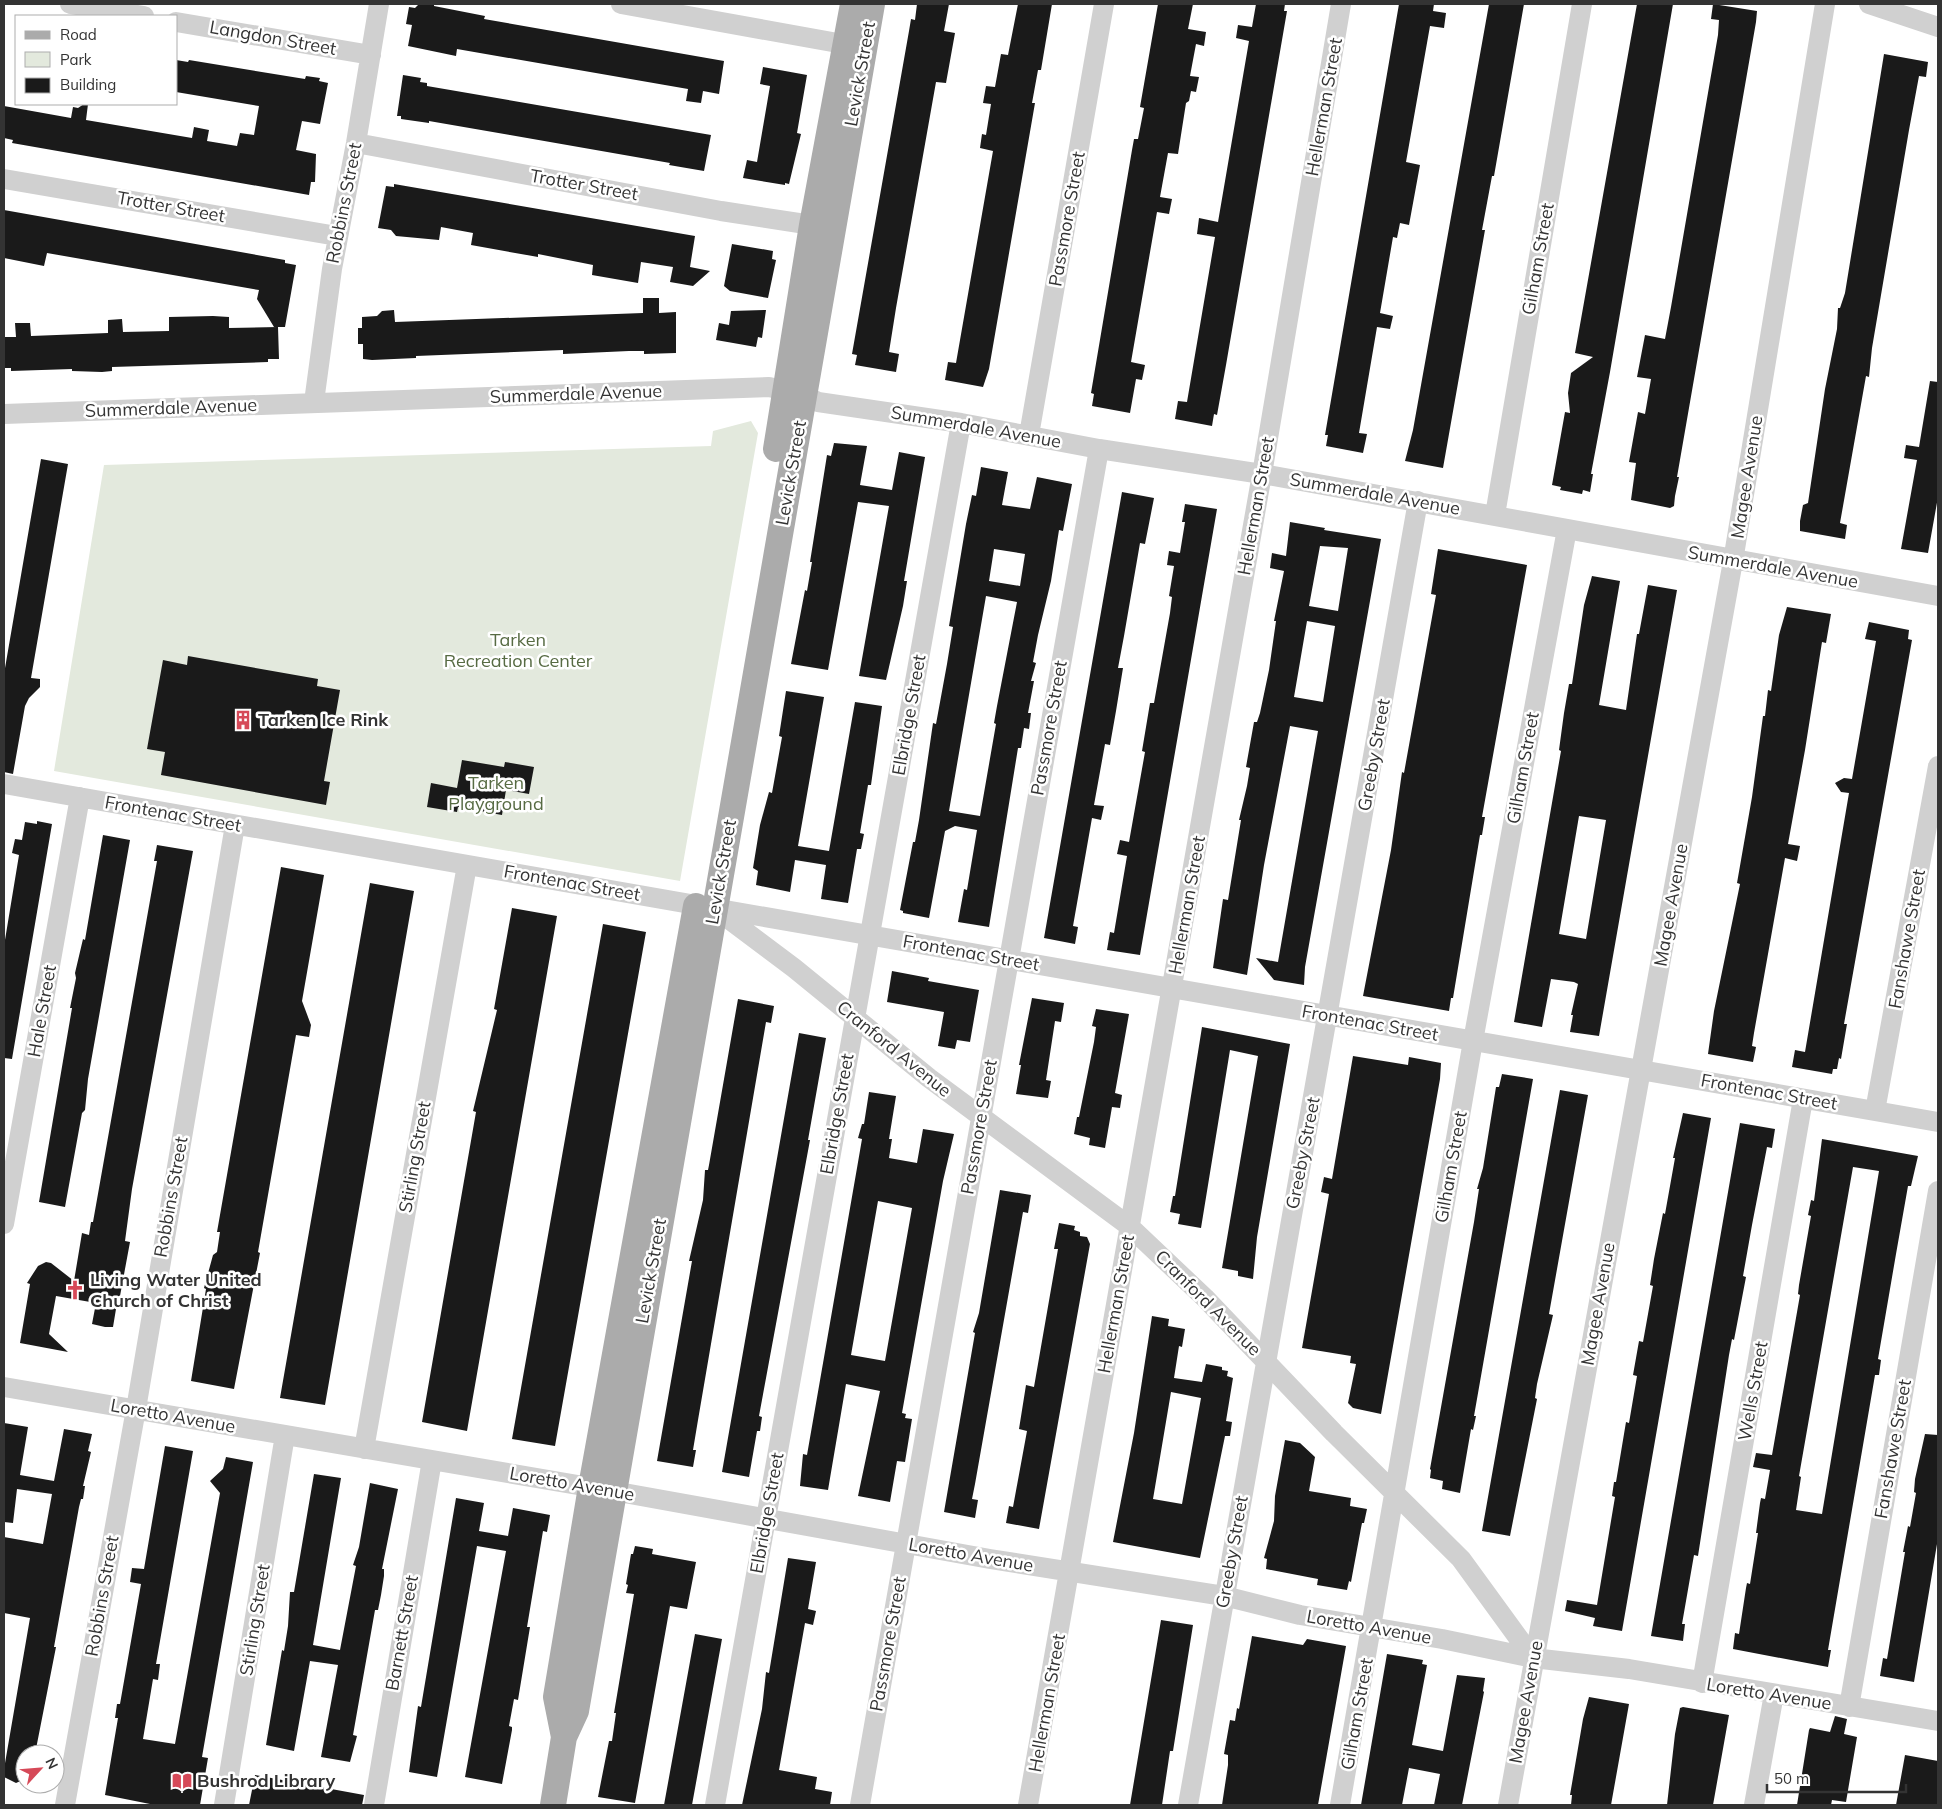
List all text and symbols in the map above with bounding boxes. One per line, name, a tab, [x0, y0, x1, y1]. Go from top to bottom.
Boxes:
legend	[15, 15, 178, 105]
street label: Langdon Street	[208, 15, 338, 60]
street label: Levick Street	[839, 20, 880, 128]
text: Road	[60, 25, 97, 44]
street label: Hellerman Street	[1300, 36, 1347, 178]
text: Park	[60, 50, 92, 69]
text: Building	[60, 75, 116, 94]
street label: Robbins Street	[321, 141, 366, 265]
street label: Passmore Street	[1043, 150, 1090, 288]
street label: Trotter Street	[528, 164, 640, 205]
street label: Trotter Street	[115, 186, 227, 227]
street label: Gilham Street	[1516, 201, 1559, 317]
street label: Summerdale Avenue	[489, 379, 663, 408]
street label: Summerdale Avenue	[84, 393, 258, 422]
street label: Summerdale Avenue	[889, 400, 1063, 453]
street label: Magee Avenue	[1725, 414, 1768, 540]
street label: Levick Street	[770, 419, 811, 527]
street label: Hellerman Street	[1232, 435, 1279, 577]
street label: Summerdale Avenue	[1288, 467, 1462, 520]
street label: Summerdale Avenue	[1686, 540, 1860, 593]
park label: Tarken Recreation Center	[444, 628, 593, 672]
street label: Elbridge Street	[887, 653, 930, 777]
street label: Passmore Street	[1025, 659, 1072, 797]
street label: Greeby Street	[1352, 697, 1395, 813]
place label: Tarken Ice Rink	[258, 708, 389, 731]
building icon: Tarken Ice Rink	[232, 709, 254, 731]
street label: Gilham Street	[1501, 710, 1544, 826]
park label: Tarken Playground	[448, 771, 544, 815]
street label: Frontenac Street	[103, 790, 243, 837]
street label: Levick Street	[700, 818, 741, 926]
street label: Hellerman Street	[1163, 834, 1210, 976]
street label: Magee Avenue	[1648, 842, 1693, 968]
street label: Frontenac Street	[502, 859, 642, 906]
street label: Fanshawe Street	[1883, 867, 1930, 1010]
street label: Frontenac Street	[901, 929, 1041, 976]
street label: Hale Street	[22, 963, 61, 1059]
street label: Cranford Avenue	[832, 995, 956, 1102]
street label: Frontenac Street	[1300, 999, 1440, 1046]
street label: Elbridge Street	[815, 1052, 858, 1176]
street label: Passmore Street	[955, 1058, 1002, 1196]
street label: Frontenac Street	[1699, 1068, 1839, 1115]
street label: Greeby Street	[1280, 1095, 1325, 1211]
street label: Stirling Street	[393, 1099, 436, 1214]
street label: Gilham Street	[1429, 1109, 1472, 1225]
street label: Robbins Street	[149, 1135, 192, 1259]
street label: Levick Street	[630, 1217, 671, 1325]
street label: Hellerman Street	[1092, 1233, 1139, 1375]
street label: Magee Avenue	[1575, 1241, 1620, 1367]
street label: Cranford Avenue	[1150, 1245, 1266, 1361]
place label: Living Water United Church of Christ	[90, 1268, 262, 1312]
church icon: Living Water United Church of Christ	[64, 1279, 86, 1301]
street label: Wells Street	[1732, 1339, 1773, 1443]
street label: Fanshawe Street	[1869, 1377, 1916, 1520]
street label: Loretto Avenue	[109, 1393, 237, 1438]
street label: Elbridge Street	[745, 1451, 788, 1575]
street label: Loretto Avenue	[508, 1461, 636, 1506]
street label: Greeby Street	[1210, 1494, 1253, 1610]
street label: Loretto Avenue	[907, 1532, 1035, 1577]
street label: Robbins Street	[80, 1534, 123, 1658]
street label: Stirling Street	[234, 1562, 275, 1677]
street label: Barnett Street	[380, 1573, 423, 1692]
street label: Passmore Street	[864, 1575, 911, 1713]
street label: Loretto Avenue	[1305, 1604, 1433, 1649]
street label: Hellerman Street	[1023, 1632, 1070, 1774]
street label: Magee Avenue	[1503, 1639, 1548, 1765]
street label: Gilham Street	[1335, 1656, 1378, 1772]
street label: Loretto Avenue	[1705, 1672, 1833, 1715]
north arrow	[15, 1744, 65, 1794]
text: N	[41, 1755, 62, 1772]
scale bar	[1767, 1762, 1906, 1794]
place label: Bushrod Library	[197, 1769, 335, 1792]
text: 50 m	[1774, 1769, 1809, 1788]
library icon: Bushrod Library	[171, 1770, 193, 1792]

